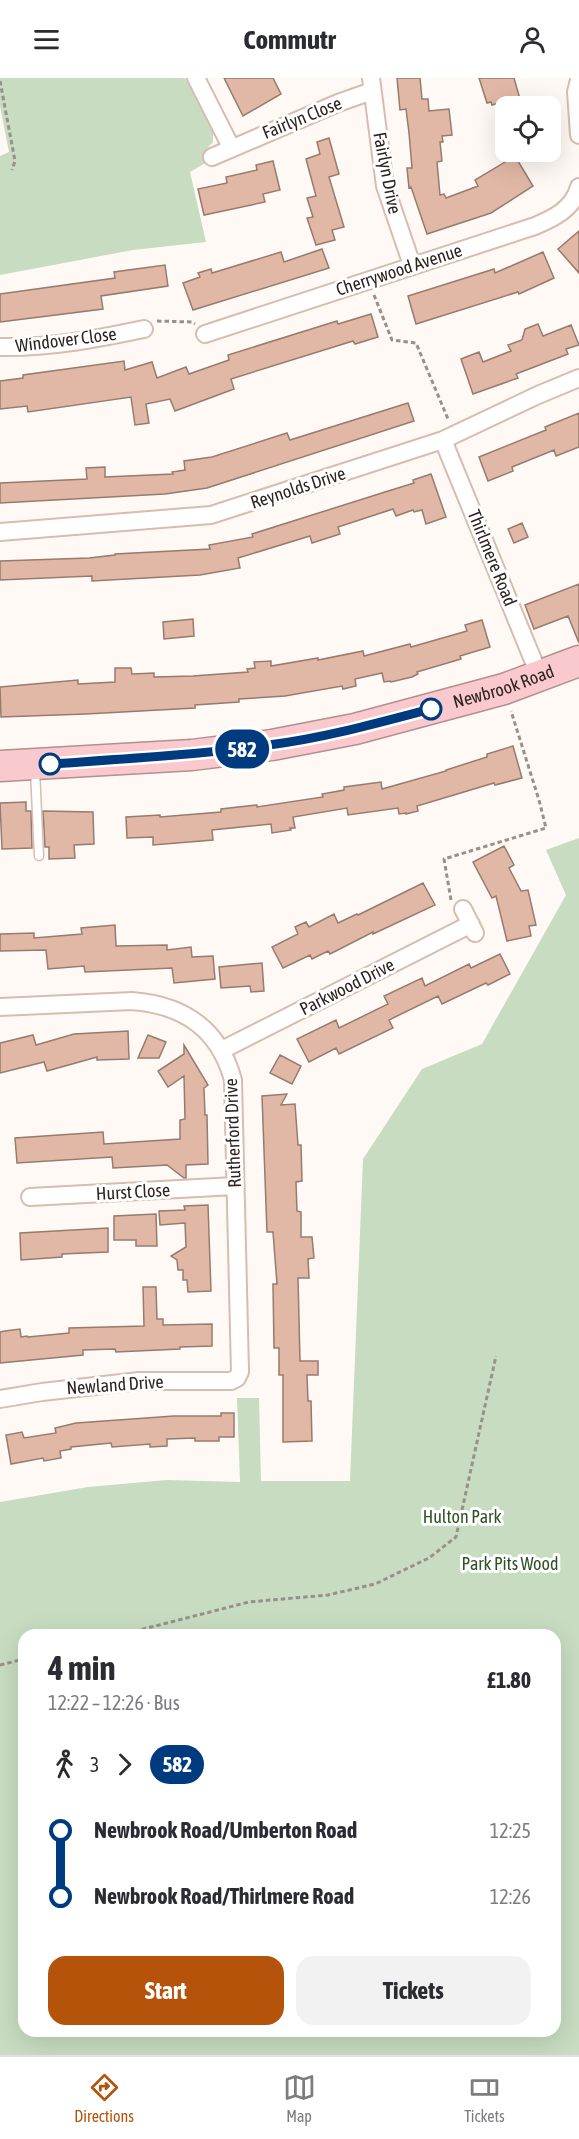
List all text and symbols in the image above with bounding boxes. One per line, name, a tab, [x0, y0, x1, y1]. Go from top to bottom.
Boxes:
icon: menu	[30, 23, 63, 56]
icon: person	[516, 23, 549, 56]
text: Commutr	[243, 24, 336, 55]
street label: Fairlyn Close	[259, 92, 344, 143]
map controls	[495, 96, 561, 162]
button: locate	[495, 96, 561, 162]
street label: Fairlyn Drive	[369, 130, 406, 216]
street label: Cherrywood Avenue	[333, 239, 465, 300]
street label: Windover Close	[14, 323, 118, 356]
street label: Reynolds Drive	[248, 462, 348, 513]
street label: Thirlmere Road	[464, 507, 521, 609]
street label: Newbrook Road	[451, 660, 557, 712]
unlabelled marker	[420, 698, 442, 720]
line badge: 582	[208, 730, 276, 768]
text: 582	[227, 737, 257, 761]
unlabelled marker	[39, 753, 61, 775]
street label: Parkwood Drive	[296, 954, 398, 1019]
street label: Rutherford Drive	[220, 1078, 245, 1188]
street label: Hurst Close	[95, 1179, 171, 1204]
street label: Newland Drive	[66, 1371, 164, 1398]
park label: Hulton Park	[423, 1506, 501, 1527]
park label: Park Pits Wood	[461, 1553, 559, 1574]
text: 4 min	[48, 1649, 115, 1687]
text: £1.80	[487, 1667, 531, 1693]
text: 12:22 – 12:26 · Bus	[48, 1691, 180, 1714]
icon: walk	[48, 1748, 81, 1781]
icon: forward	[108, 1748, 141, 1781]
text: 582	[162, 1752, 192, 1776]
text: 3	[90, 1753, 99, 1776]
text: Newbrook Road/Umberton Road	[94, 1817, 357, 1843]
text: 12:25	[490, 1819, 531, 1842]
text: Newbrook Road/Thirlmere Road	[94, 1883, 354, 1909]
text: 12:26	[490, 1885, 531, 1908]
button: Start	[48, 1956, 284, 2025]
button: Tickets	[296, 1956, 531, 2025]
tab: Directions	[74, 2071, 134, 2125]
tab: Map	[283, 2071, 316, 2125]
tab: Tickets	[464, 2071, 505, 2125]

